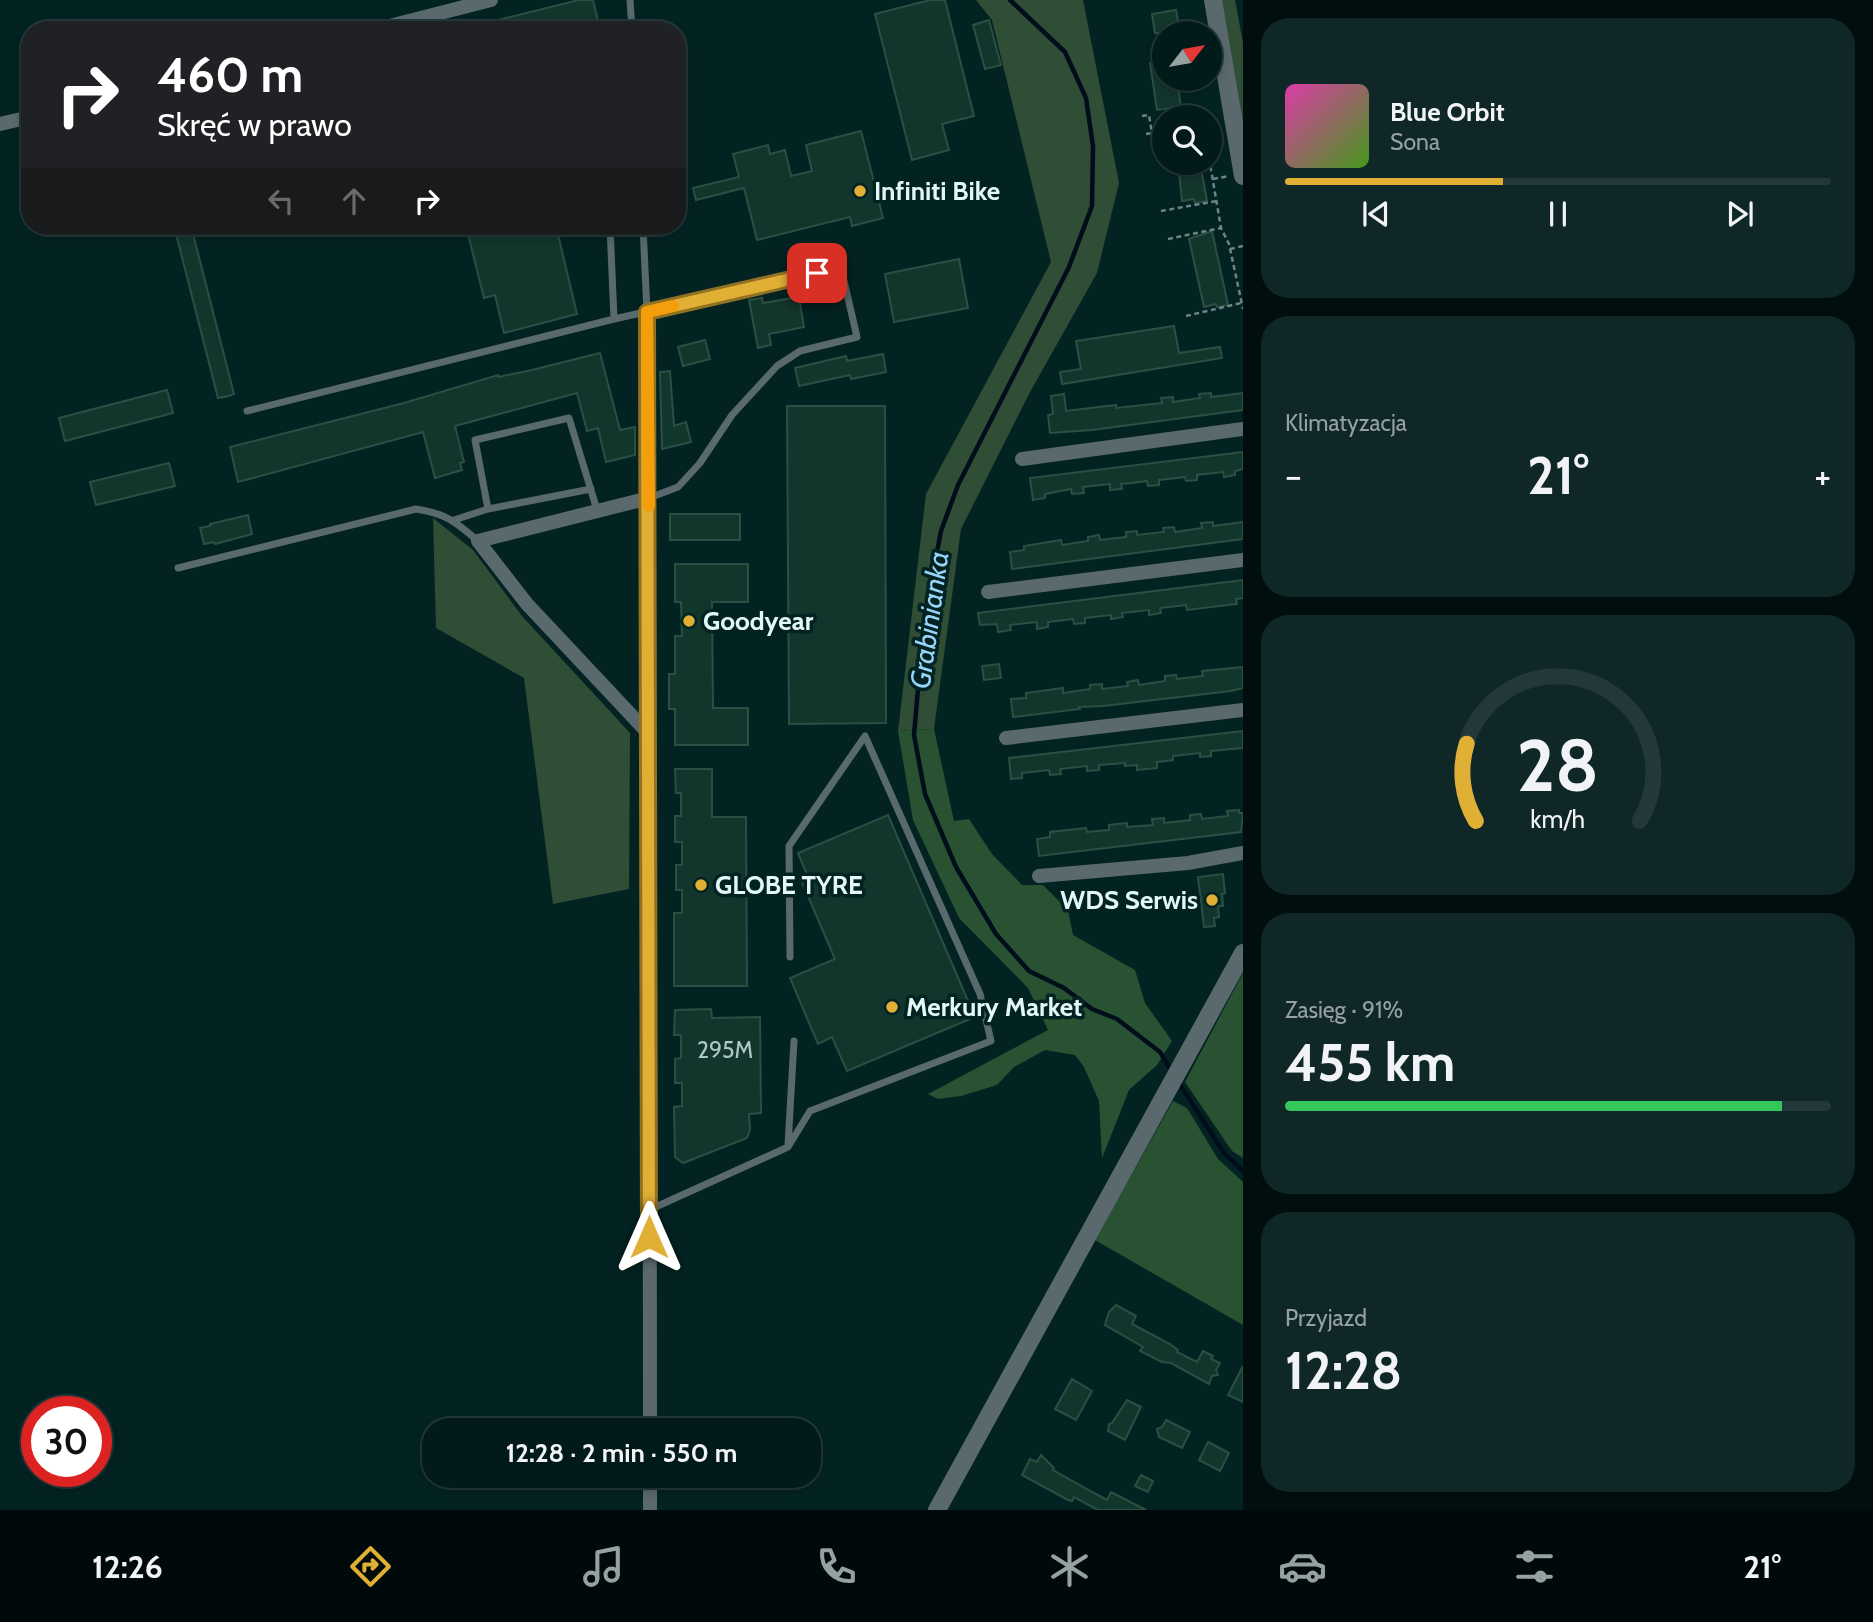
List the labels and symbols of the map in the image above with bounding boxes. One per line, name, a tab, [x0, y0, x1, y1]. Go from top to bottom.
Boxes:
north arrow	[1152, 21, 1222, 91]
place label: Infiniti Bike	[874, 175, 1000, 207]
marker: Infiniti Bike	[852, 183, 868, 199]
pin	[787, 243, 847, 303]
water label: Grabinianka	[903, 549, 955, 691]
place label: Goodyear	[703, 605, 814, 637]
marker: Goodyear	[681, 613, 697, 629]
place label: GLOBE TYRE	[715, 869, 863, 901]
marker: GLOBE TYRE	[693, 877, 709, 893]
place label: WDS Serwis	[1060, 884, 1198, 916]
marker: WDS Serwis	[1204, 892, 1220, 908]
place label: Merkury Market	[906, 991, 1082, 1023]
marker: Merkury Market	[884, 999, 900, 1015]
house number: 295M	[697, 1036, 753, 1064]
position arrow	[612, 1200, 686, 1274]
speed limit sign: 30	[21, 1396, 112, 1487]

